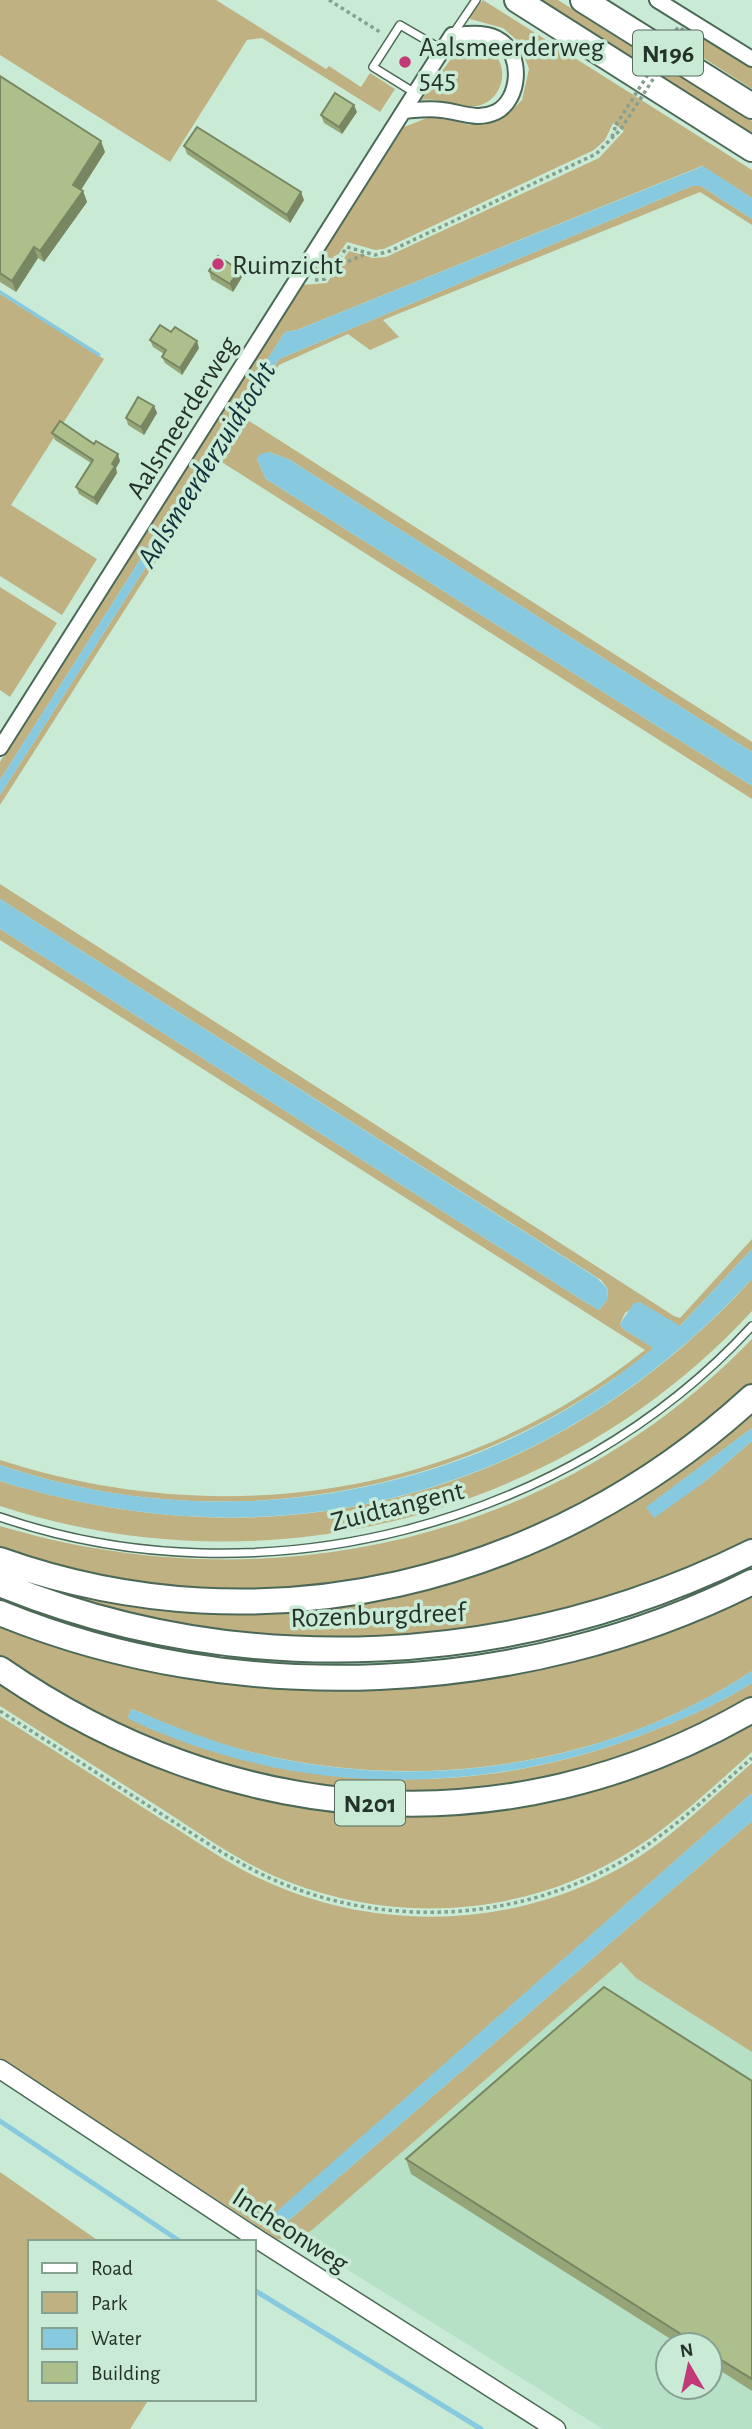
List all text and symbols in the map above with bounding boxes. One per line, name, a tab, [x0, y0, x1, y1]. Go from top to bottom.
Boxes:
road number: N196	[633, 30, 703, 76]
place label: Aalsmeerderweg 545	[419, 34, 605, 94]
marker: Aalsmeerderweg 545	[397, 54, 413, 70]
place label: Ruimzicht	[232, 252, 343, 280]
marker: Ruimzicht	[210, 256, 226, 272]
street label: Aalsmeerderweg	[122, 332, 244, 504]
water label: Aalsmeerderzuidtocht	[131, 356, 282, 574]
street label: Zuidtangent	[328, 1477, 467, 1537]
street label: Rozenburgdreef	[290, 1599, 468, 1633]
road number: N201	[335, 1780, 405, 1826]
street label: Incheonweg	[227, 2183, 353, 2279]
legend	[28, 2240, 256, 2401]
text: Road	[91, 2258, 133, 2279]
text: Park	[91, 2293, 128, 2314]
text: Water	[91, 2328, 141, 2349]
north arrow	[654, 2331, 724, 2401]
text: N	[679, 2340, 695, 2361]
text: Building	[91, 2363, 161, 2384]

